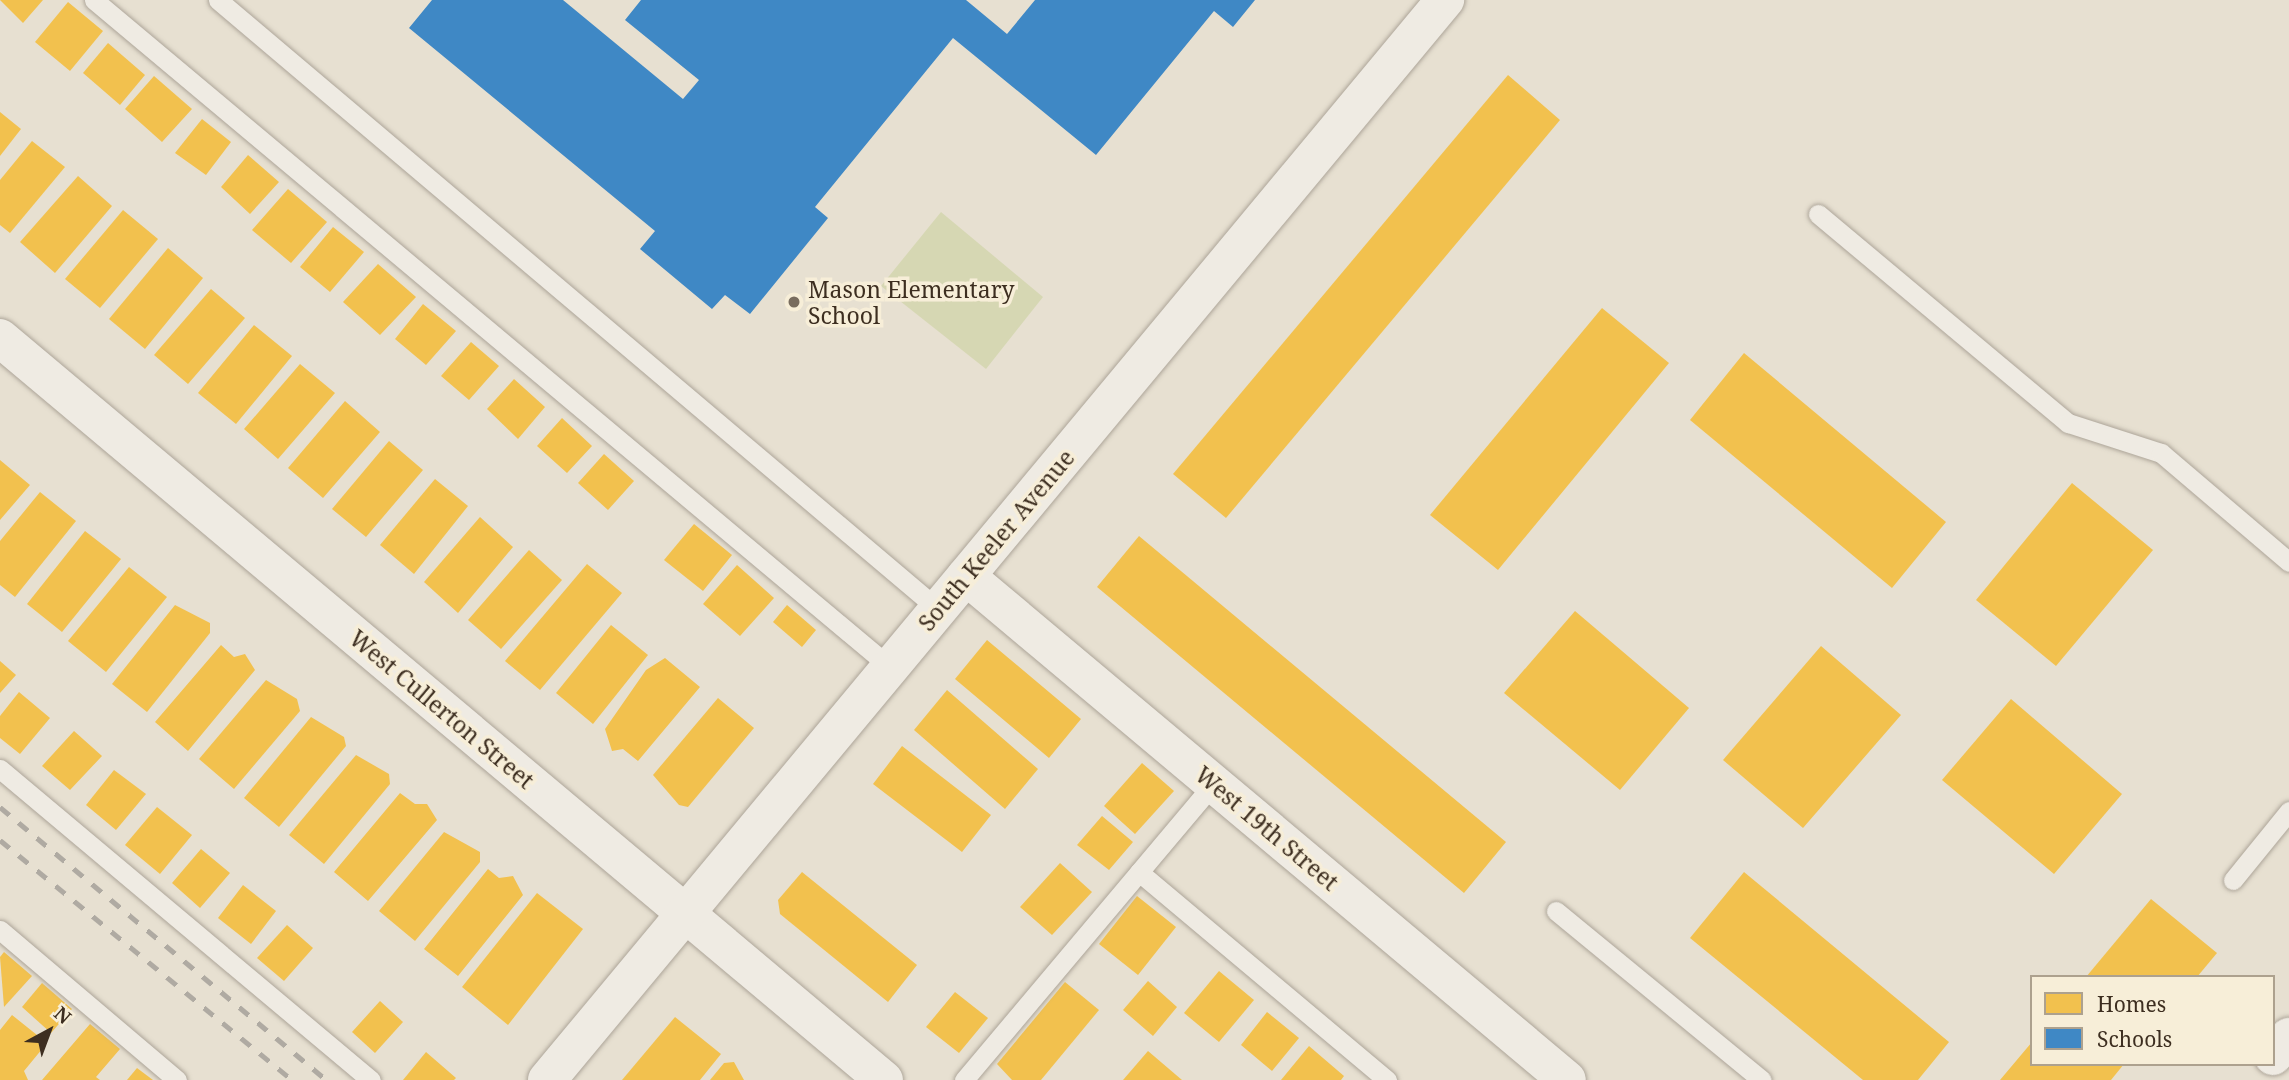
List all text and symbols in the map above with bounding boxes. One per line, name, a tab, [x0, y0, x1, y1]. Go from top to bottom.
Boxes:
place label: Mason Elementary School	[808, 275, 1014, 329]
marker: Mason Elementary School	[786, 294, 802, 310]
street label: South Keeler Avenue	[912, 444, 1080, 636]
street label: West Cullerton Street	[344, 624, 540, 794]
street label: West 19th Street	[1190, 760, 1344, 896]
legend	[2030, 975, 2275, 1066]
text: Homes	[2097, 990, 2166, 1018]
north arrow	[14, 996, 84, 1066]
text: N	[49, 1000, 77, 1030]
text: Schools	[2097, 1025, 2172, 1053]

